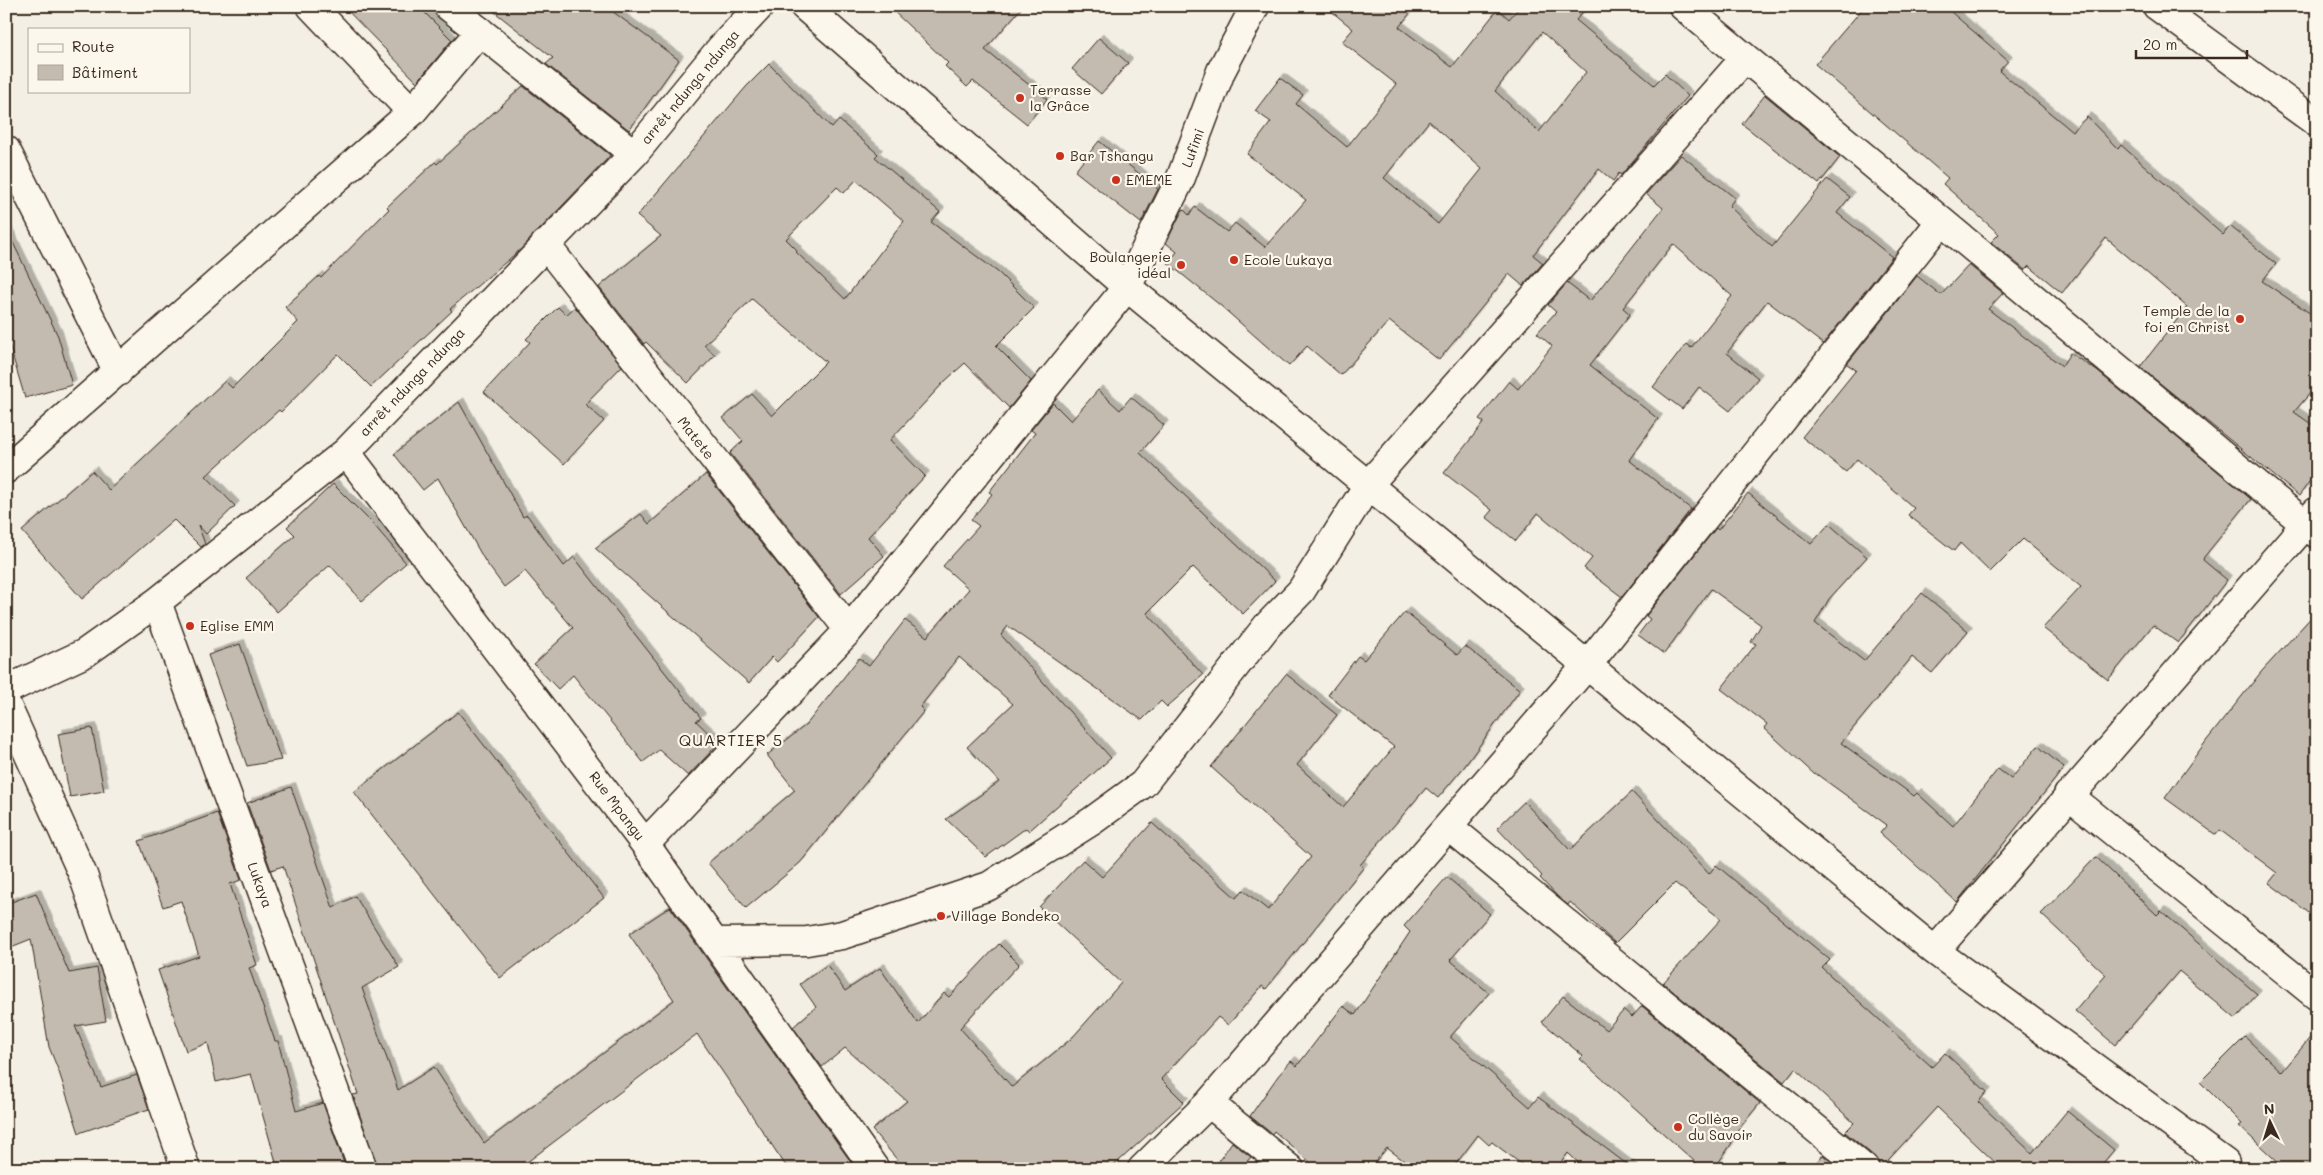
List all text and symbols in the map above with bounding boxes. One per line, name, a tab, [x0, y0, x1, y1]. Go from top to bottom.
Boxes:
street label: arrêt ndunga ndunga	[636, 25, 743, 148]
legend	[28, 28, 190, 92]
scale bar	[2136, 28, 2247, 60]
text: 20 m	[2143, 34, 2177, 54]
text: Route	[72, 36, 115, 56]
text: Bâtiment	[72, 62, 138, 82]
place label: Terrasse la Grâce	[1030, 80, 1092, 115]
marker: Terrasse la Grâce	[1014, 92, 1026, 104]
street label: Lufimi	[1177, 126, 1208, 170]
place label: Bar Tshangu	[1070, 146, 1154, 165]
marker: Bar Tshangu	[1054, 150, 1066, 162]
place label: EMEME	[1126, 170, 1172, 189]
marker: EMEME	[1110, 174, 1122, 186]
place label: Boulangerie idéal	[1090, 247, 1171, 282]
place label: Ecole Lukaya	[1244, 250, 1332, 269]
marker: Ecole Lukaya	[1228, 254, 1240, 266]
marker: Boulangerie idéal	[1175, 259, 1187, 271]
place label: Temple de la foi en Christ	[2143, 301, 2230, 336]
marker: Temple de la foi en Christ	[2234, 313, 2246, 325]
street label: arrêt ndunga ndunga	[355, 323, 469, 440]
street label: Matete	[674, 412, 719, 463]
place label: Eglise EMM	[200, 616, 274, 635]
marker: Eglise EMM	[184, 620, 196, 632]
district label: QUARTIER 5	[679, 729, 783, 750]
street label: Rue Mpangu	[585, 767, 650, 844]
street label: Lukaya	[243, 859, 277, 910]
place label: Village Bondeko	[951, 906, 1059, 925]
marker: Village Bondeko	[935, 910, 947, 922]
north arrow	[2246, 1098, 2296, 1148]
text: N	[2263, 1099, 2275, 1118]
place label: Collège du Savoir	[1688, 1109, 1753, 1144]
marker: Collège du Savoir	[1672, 1121, 1684, 1133]

